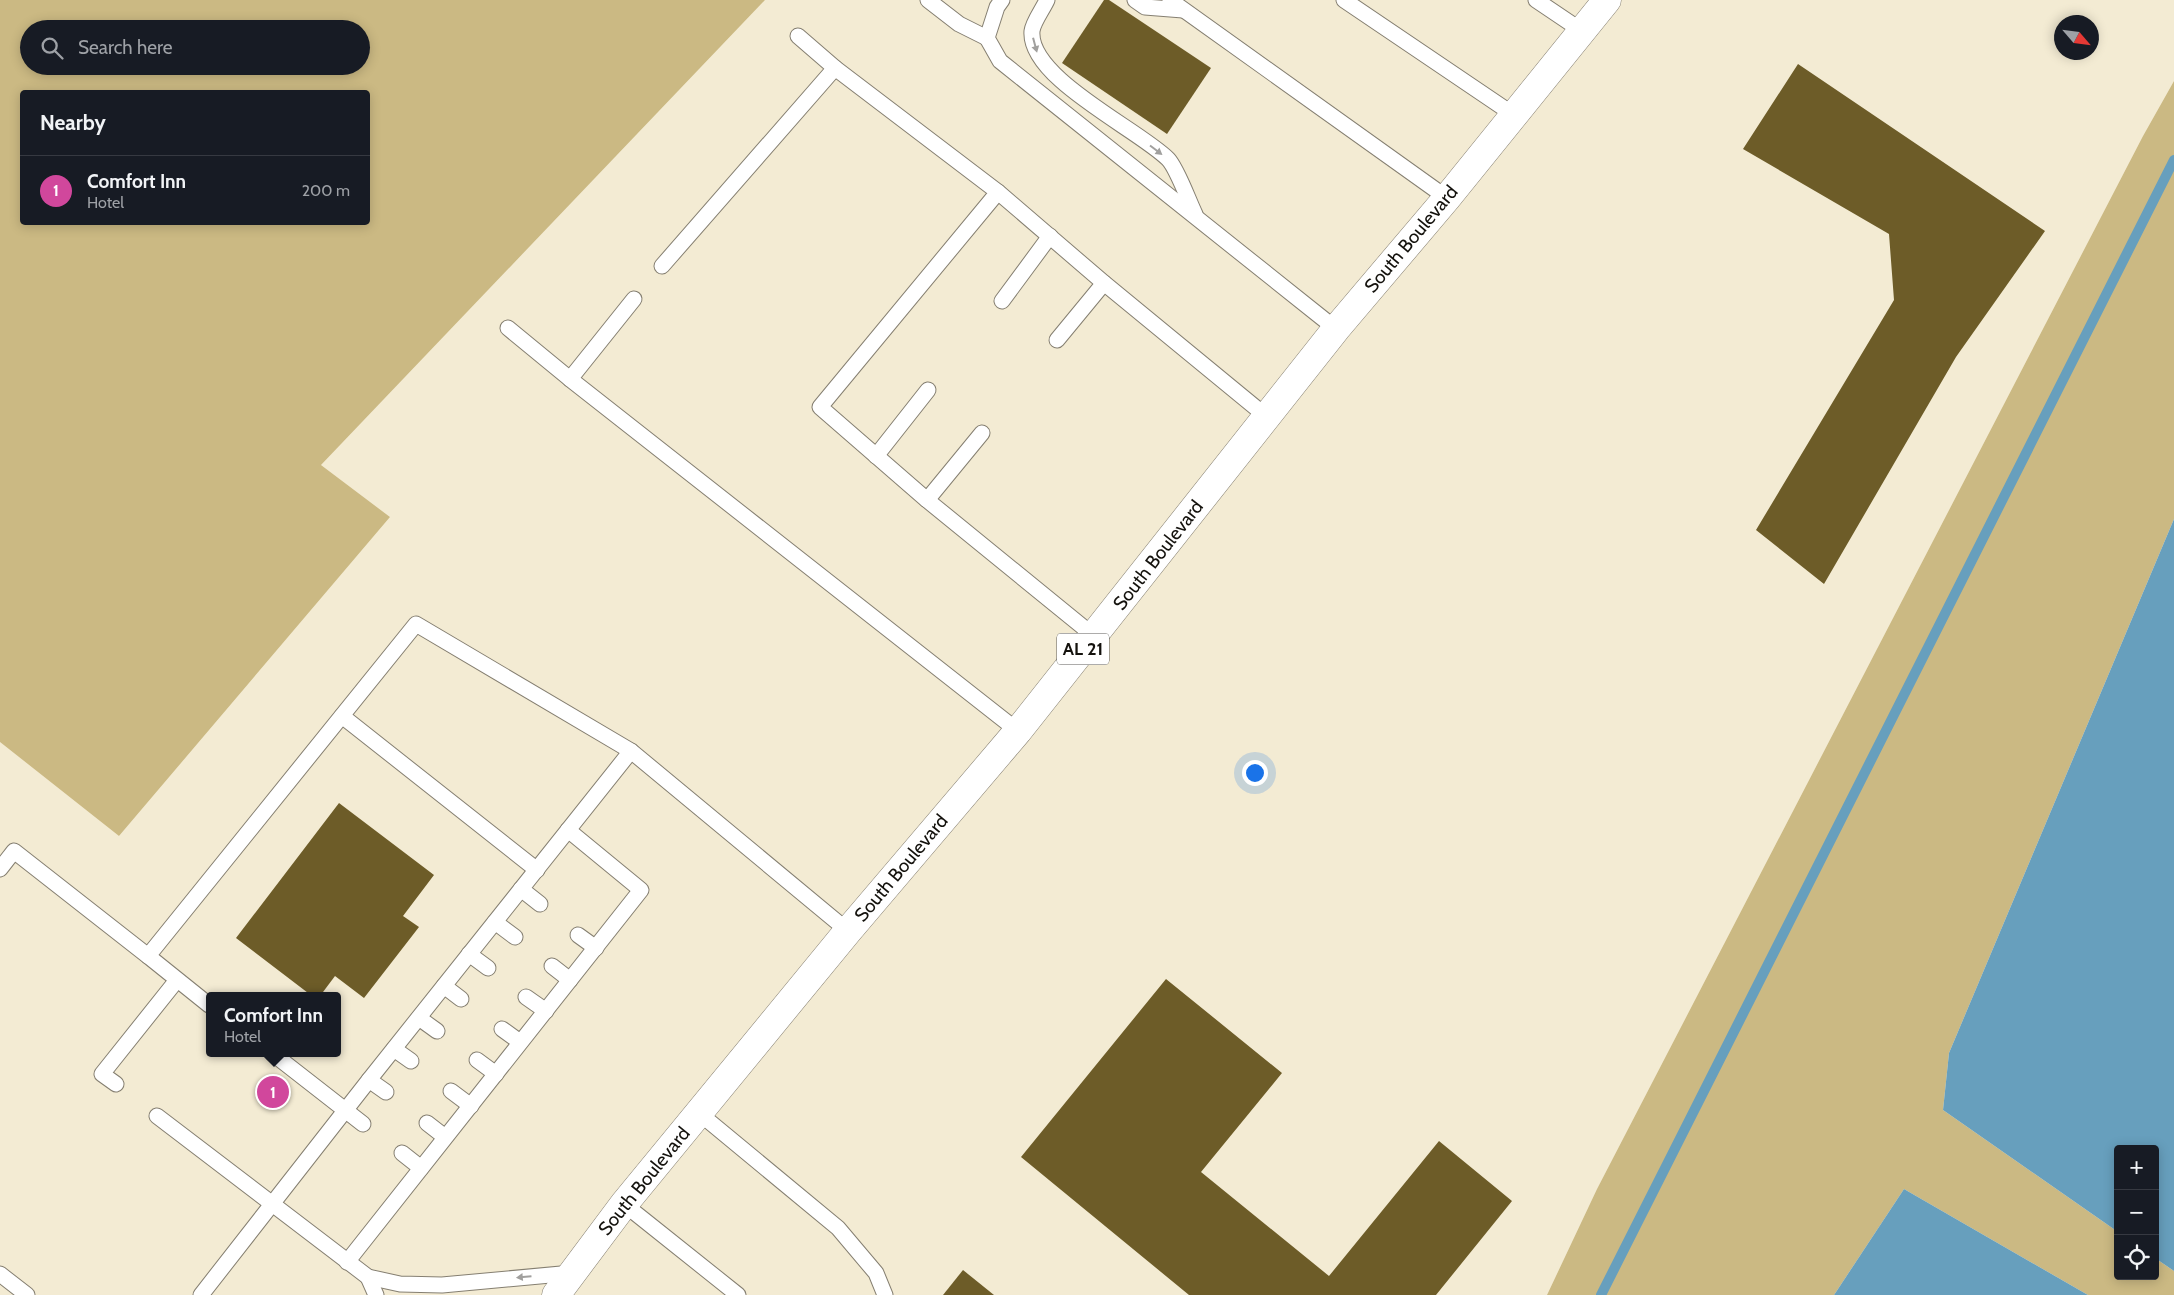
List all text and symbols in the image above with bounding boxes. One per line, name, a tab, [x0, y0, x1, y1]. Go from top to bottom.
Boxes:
north arrow	[2054, 15, 2099, 60]
search box	[20, 20, 370, 75]
icon: search	[38, 34, 66, 62]
text: Search here	[78, 36, 172, 59]
one-way arrow	[1031, 37, 1039, 52]
text: Nearby	[40, 110, 106, 135]
one-way arrow	[1149, 144, 1162, 155]
text: Comfort Inn	[87, 170, 186, 193]
text: 1	[53, 181, 59, 200]
text: 200 m	[302, 181, 350, 200]
street label: South Boulevard	[1359, 181, 1463, 297]
text: Hotel	[87, 193, 124, 212]
street label: South Boulevard	[1108, 496, 1208, 614]
road number: AL 21	[1057, 634, 1109, 664]
your location	[1242, 760, 1268, 786]
street label: South Boulevard	[849, 810, 953, 926]
popup	[206, 992, 341, 1057]
text: Comfort Inn	[224, 1004, 323, 1027]
text: Hotel	[224, 1027, 261, 1046]
pin: 1	[257, 1073, 289, 1111]
street label: South Boulevard	[593, 1122, 695, 1240]
map controls	[2114, 1145, 2159, 1280]
button: +	[2114, 1145, 2159, 1190]
button: −	[2114, 1190, 2159, 1235]
button: locate	[2114, 1235, 2159, 1280]
one-way arrow	[515, 1274, 531, 1282]

